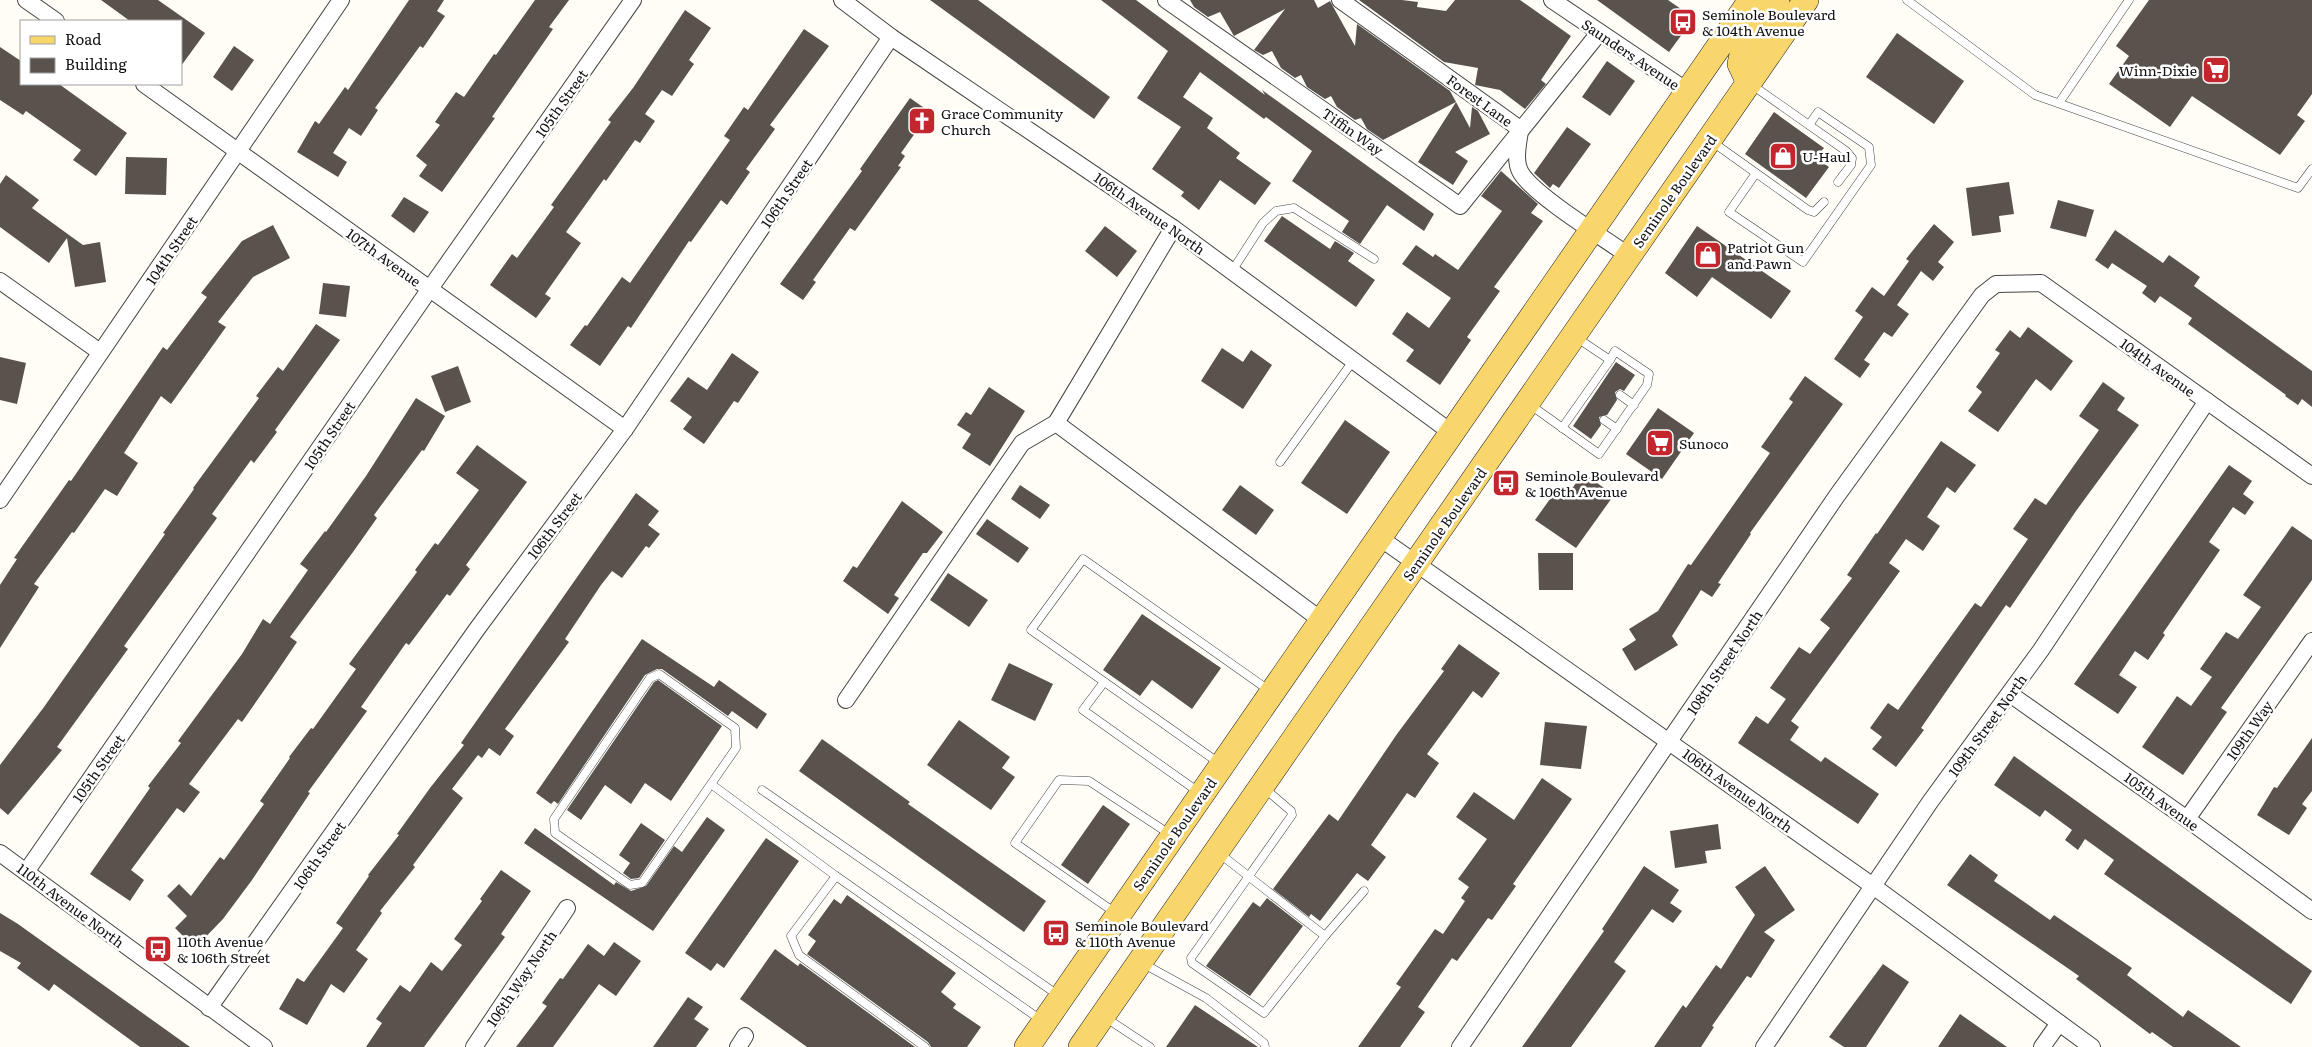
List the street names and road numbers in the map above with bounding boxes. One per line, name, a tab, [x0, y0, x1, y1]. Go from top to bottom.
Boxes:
street label: Saunders Avenue	[1578, 14, 1684, 94]
street label: 105th Street	[530, 65, 592, 141]
street label: Forest Lane	[1443, 69, 1517, 131]
street label: Tiffin Way	[1318, 103, 1388, 160]
street label: Seminole Boulevard	[1627, 130, 1721, 252]
street label: 106th Street	[756, 154, 817, 231]
street label: 106th Avenue North	[1090, 167, 1210, 259]
street label: 104th Street	[141, 211, 202, 288]
street label: 107th Avenue	[343, 223, 425, 291]
street label: 104th Avenue	[2116, 333, 2200, 401]
street label: 105th Street	[299, 397, 359, 473]
street label: Seminole Boulevard	[1397, 463, 1491, 585]
street label: 106th Street	[522, 487, 586, 563]
street label: 108th Street North	[1681, 606, 1767, 718]
street label: 109th Street North	[1943, 670, 2031, 780]
street label: 109th Way	[2221, 695, 2277, 764]
street label: 105th Street	[67, 730, 129, 806]
street label: 106th Avenue North	[1679, 743, 1797, 837]
street label: 105th Avenue	[2121, 767, 2203, 835]
street label: Seminole Boulevard	[1127, 773, 1221, 895]
street label: 106th Street	[288, 817, 350, 893]
street label: 110th Avenue North	[13, 858, 129, 952]
street label: 106th Way North	[481, 926, 561, 1030]

